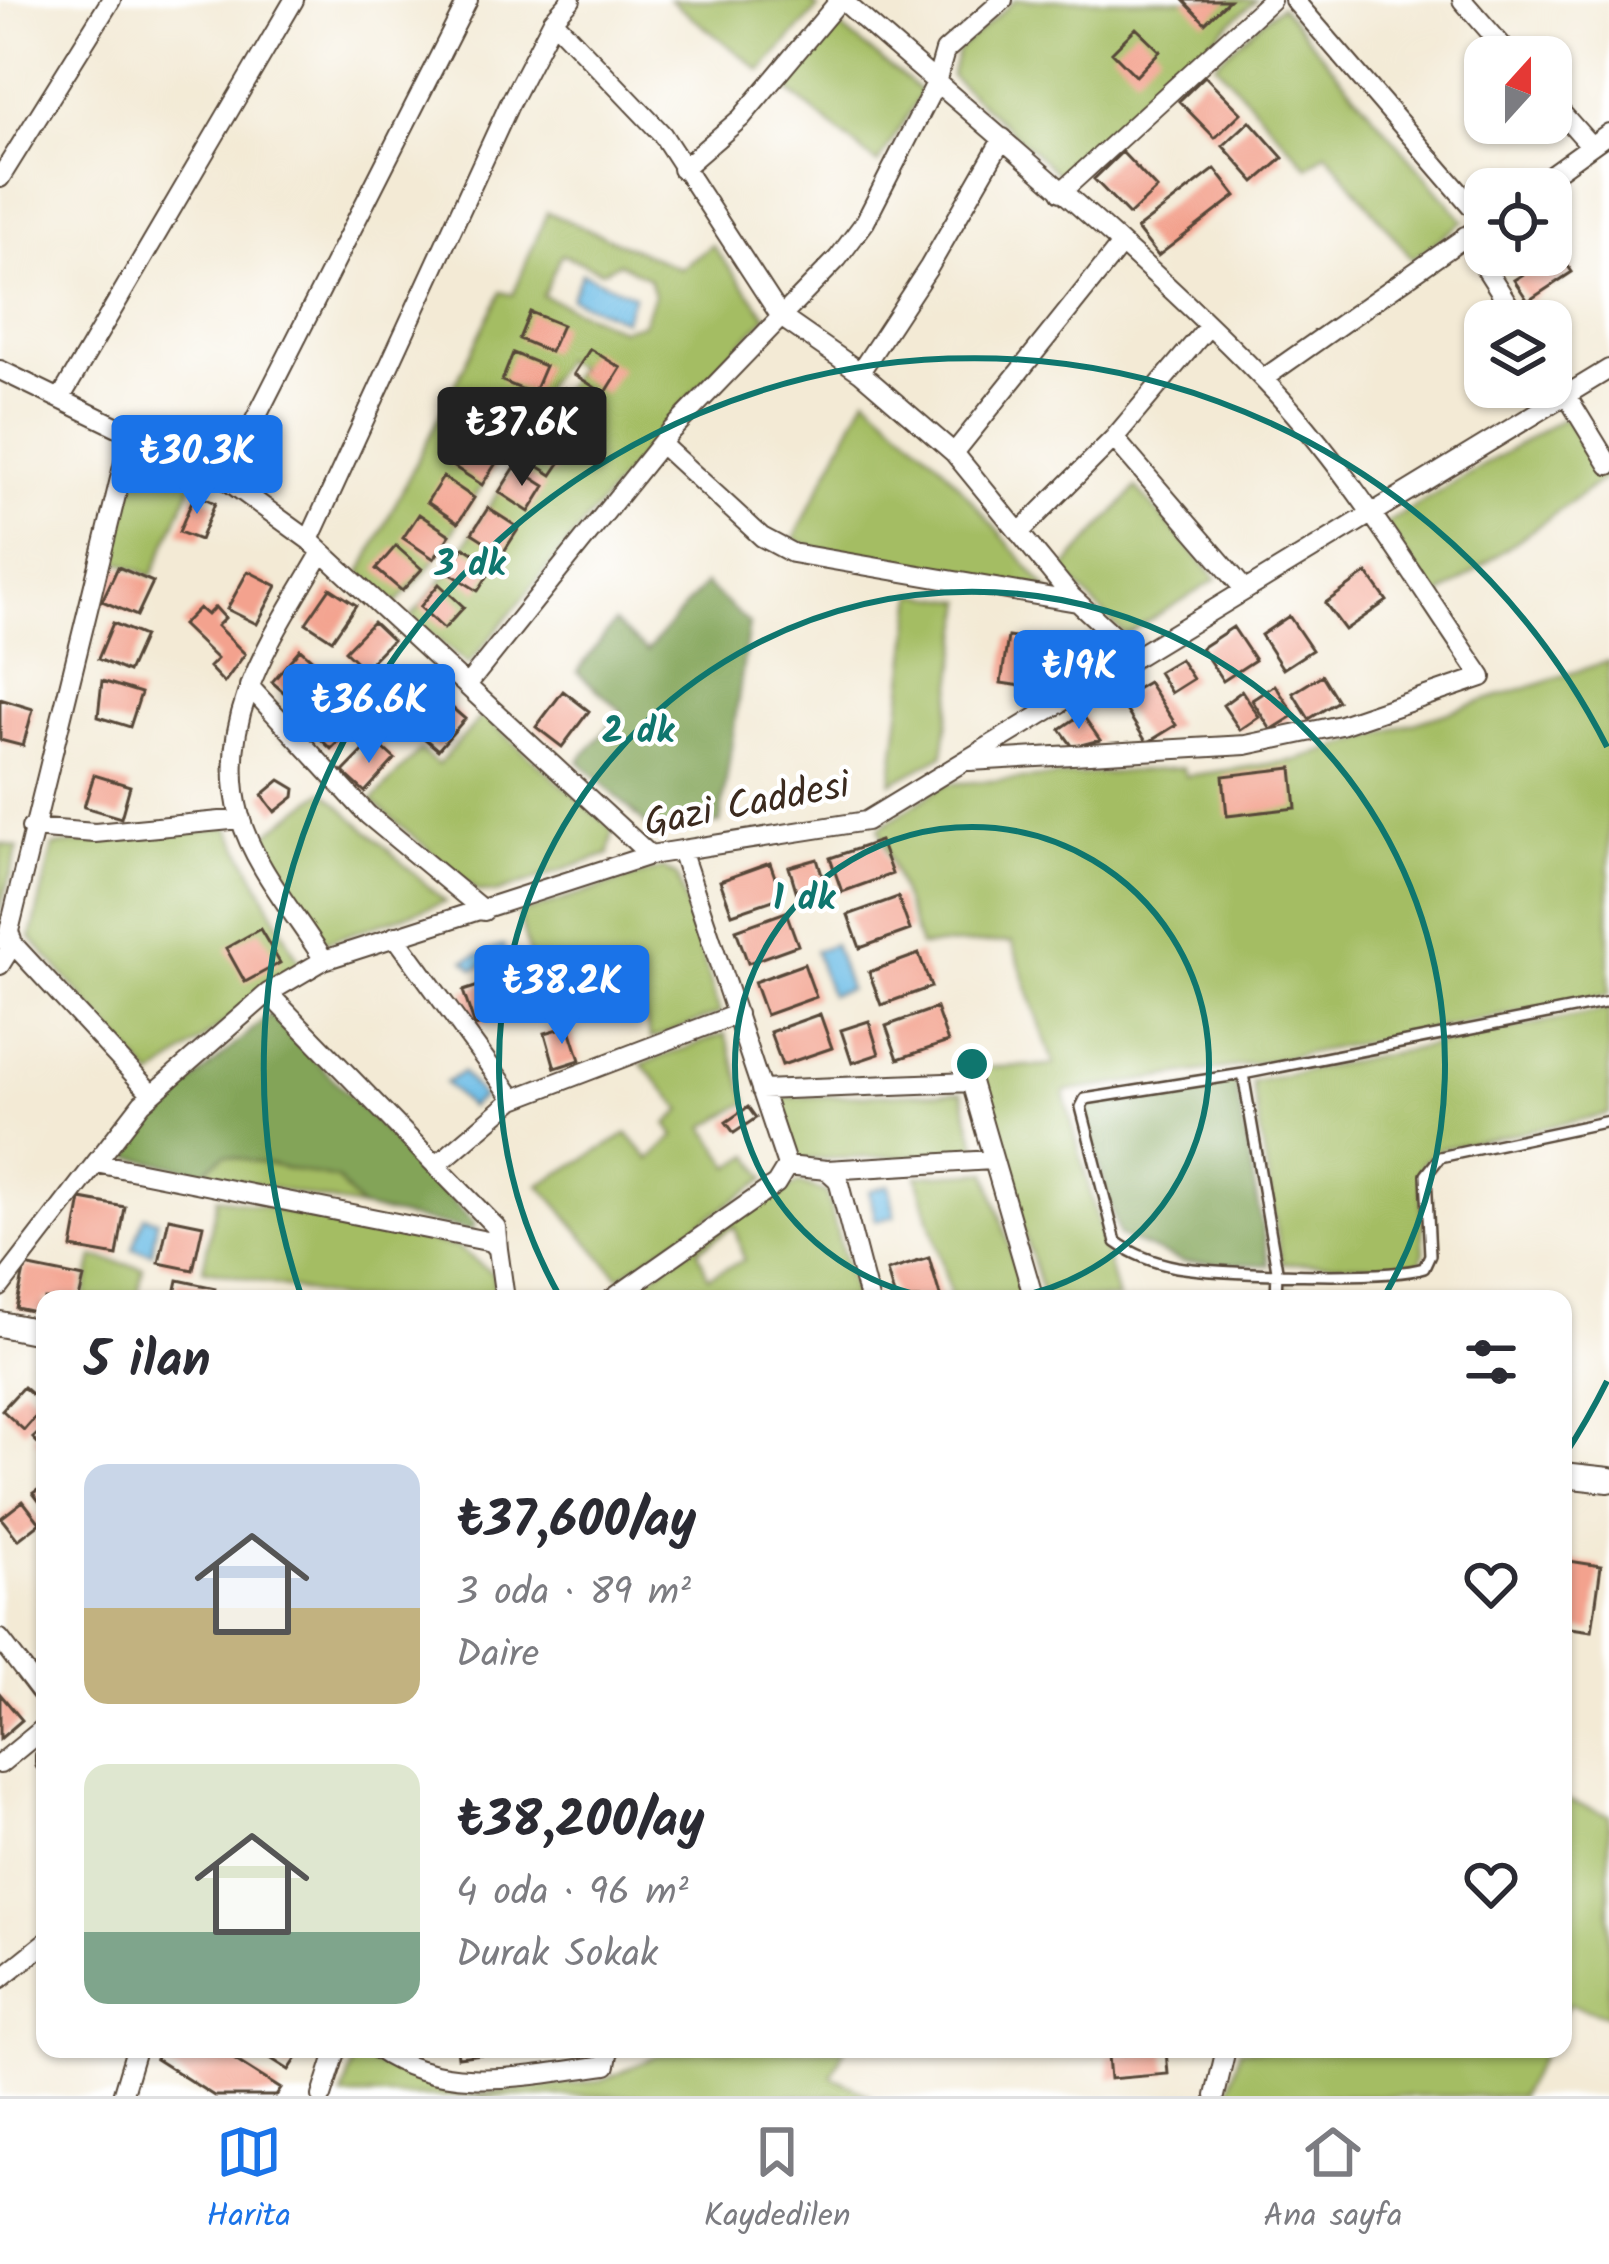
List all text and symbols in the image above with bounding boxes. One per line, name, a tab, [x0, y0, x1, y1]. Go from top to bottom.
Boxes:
north arrow	[1464, 36, 1572, 144]
map controls	[1464, 36, 1572, 408]
button: locate	[1464, 168, 1572, 276]
button: layers	[1464, 300, 1572, 408]
pin: ₺37.6K	[424, 387, 620, 489]
text: ₺37.6K	[464, 395, 580, 457]
pin: ₺30.3K	[99, 415, 295, 517]
text: ₺30.3K	[139, 423, 255, 485]
text: 3 dk	[434, 537, 507, 594]
pin: ₺19K	[1008, 630, 1150, 732]
text: ₺19K	[1041, 638, 1117, 700]
pin: ₺36.6K	[271, 664, 467, 766]
text: ₺36.6K	[310, 672, 428, 734]
text: 2 dk	[602, 704, 675, 761]
street label: Gazi Caddesi	[639, 755, 857, 856]
text: 1 dk	[773, 871, 836, 928]
pin: ₺38.2K	[464, 945, 660, 1047]
text: ₺38.2K	[501, 953, 623, 1015]
centre of rings	[951, 1043, 993, 1085]
text: 5 ilan	[84, 1322, 211, 1403]
icon: filters	[1458, 1329, 1524, 1395]
text: ₺37,600/ay	[456, 1482, 696, 1563]
icon: home	[180, 1512, 324, 1656]
icon: heart	[1458, 1551, 1524, 1617]
text: 3 oda · 89 m²	[456, 1563, 691, 1625]
text: Daire	[456, 1625, 539, 1687]
text: ₺38,200/ay	[456, 1782, 704, 1863]
icon: home	[180, 1812, 324, 1956]
icon: heart	[1458, 1851, 1524, 1917]
text: 4 oda · 96 m²	[456, 1863, 688, 1925]
text: Durak Sokak	[456, 1925, 658, 1987]
tab: Harita	[206, 2119, 291, 2244]
tab: Kaydedilen	[704, 2119, 850, 2244]
tab: Ana sayfa	[1263, 2119, 1403, 2244]

